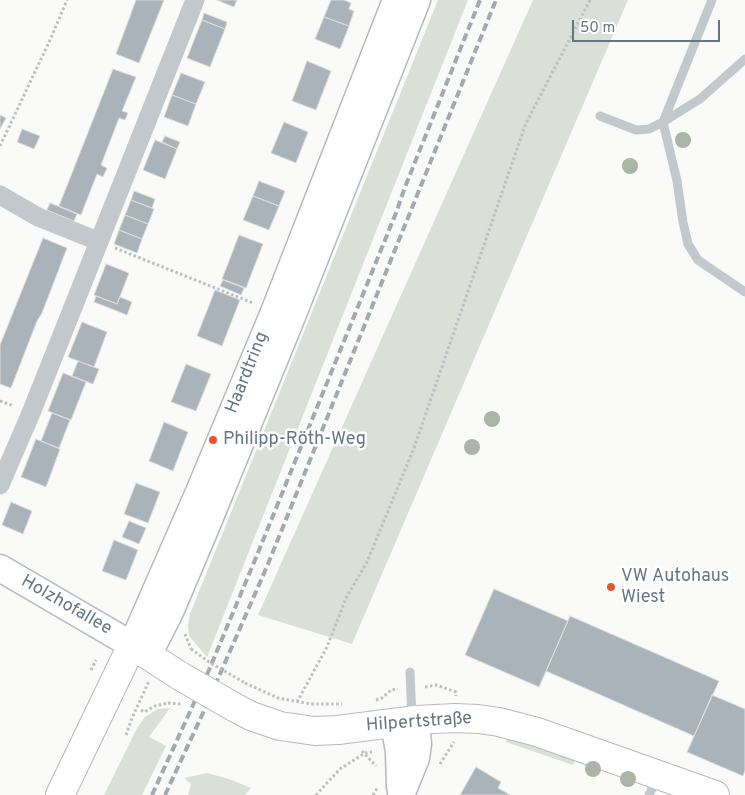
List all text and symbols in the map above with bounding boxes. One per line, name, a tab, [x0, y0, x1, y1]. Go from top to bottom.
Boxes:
scale bar	[575, 10, 722, 42]
text: 50 m	[580, 19, 615, 38]
street label: Haardtring	[222, 329, 274, 417]
place label: Philipp-Röth-Weg	[223, 429, 366, 451]
marker: Philipp-Röth-Weg	[207, 434, 219, 446]
place label: VW Autohaus Wiest	[621, 566, 729, 608]
street label: Holzhofallee	[17, 571, 115, 641]
marker: VW Autohaus Wiest	[605, 581, 617, 593]
street label: Hilpertstraße	[365, 709, 473, 737]

